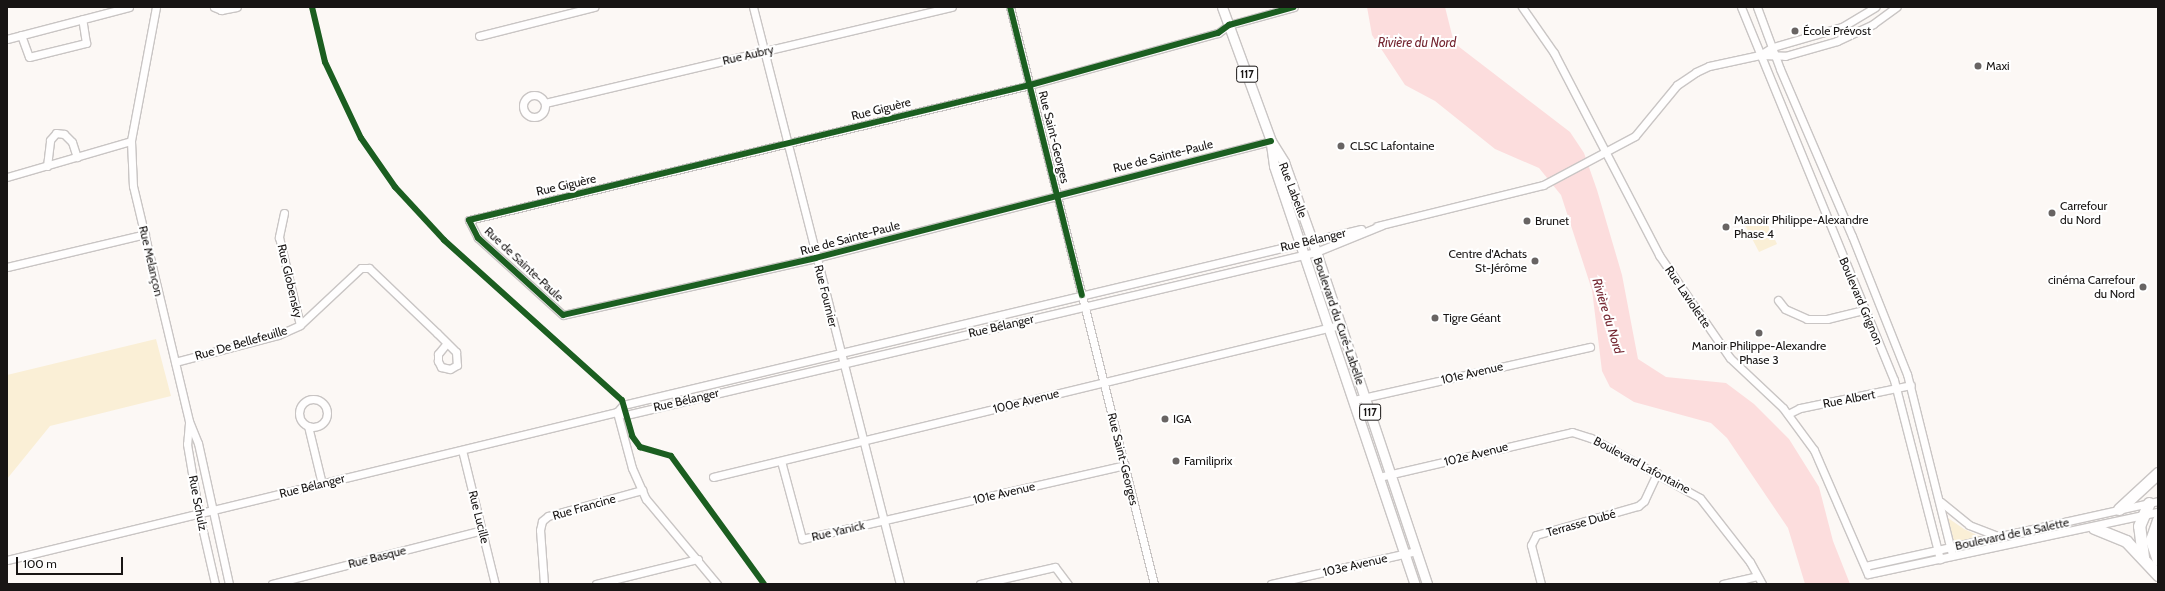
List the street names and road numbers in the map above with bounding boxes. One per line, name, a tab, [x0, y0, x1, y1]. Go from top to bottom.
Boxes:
street label: Rue Aubry	[721, 42, 775, 68]
road number: 117	[1236, 65, 1258, 83]
street label: Rue Saint-Georges	[1036, 89, 1072, 185]
street label: Rue Giguère	[850, 95, 912, 123]
street label: Rue de Sainte-Paule	[1112, 137, 1214, 175]
street label: Rue Labelle	[1276, 160, 1310, 220]
street label: Rue Giguère	[535, 171, 597, 199]
street label: Rue de Sainte-Paule	[799, 218, 901, 258]
street label: Rue Melançon	[136, 224, 166, 298]
street label: Rue de Sainte-Paule	[482, 224, 566, 304]
street label: Rue Bélanger	[1279, 225, 1347, 255]
street label: Rue Globensky	[274, 243, 306, 319]
street label: Boulevard du Curé-Labelle	[1310, 255, 1368, 387]
street label: Boulevard Grignon	[1836, 255, 1886, 347]
street label: Rue Fournier	[811, 263, 841, 329]
street label: Rue Laviolette	[1662, 263, 1714, 331]
street label: Rue Bélanger	[967, 311, 1035, 341]
street label: Rue De Bellefeuille	[193, 323, 289, 363]
street label: 101e Avenue	[1440, 359, 1504, 387]
street label: Rue Bélanger	[652, 385, 720, 415]
street label: 100e Avenue	[991, 386, 1061, 416]
street label: Rue Albert	[1822, 387, 1876, 411]
road number: 117	[1359, 403, 1381, 421]
street label: Rue Saint-Georges	[1105, 411, 1141, 507]
street label: Boulevard Lafontaine	[1591, 433, 1693, 497]
street label: 102e Avenue	[1442, 439, 1510, 469]
street label: Rue Bélanger	[278, 471, 346, 501]
street label: Rue Schulz	[186, 474, 210, 532]
street label: 101e Avenue	[972, 479, 1036, 507]
street label: Rue Lucille	[465, 489, 493, 545]
street label: Rue Francine	[551, 491, 617, 523]
street label: Terrasse Dubé	[1545, 506, 1617, 540]
street label: Boulevard de la Salette	[1954, 515, 2070, 553]
street label: Rue Yanick	[810, 518, 866, 544]
street label: Rue Basque	[347, 543, 407, 571]
street label: 103e Avenue	[1321, 551, 1389, 579]

